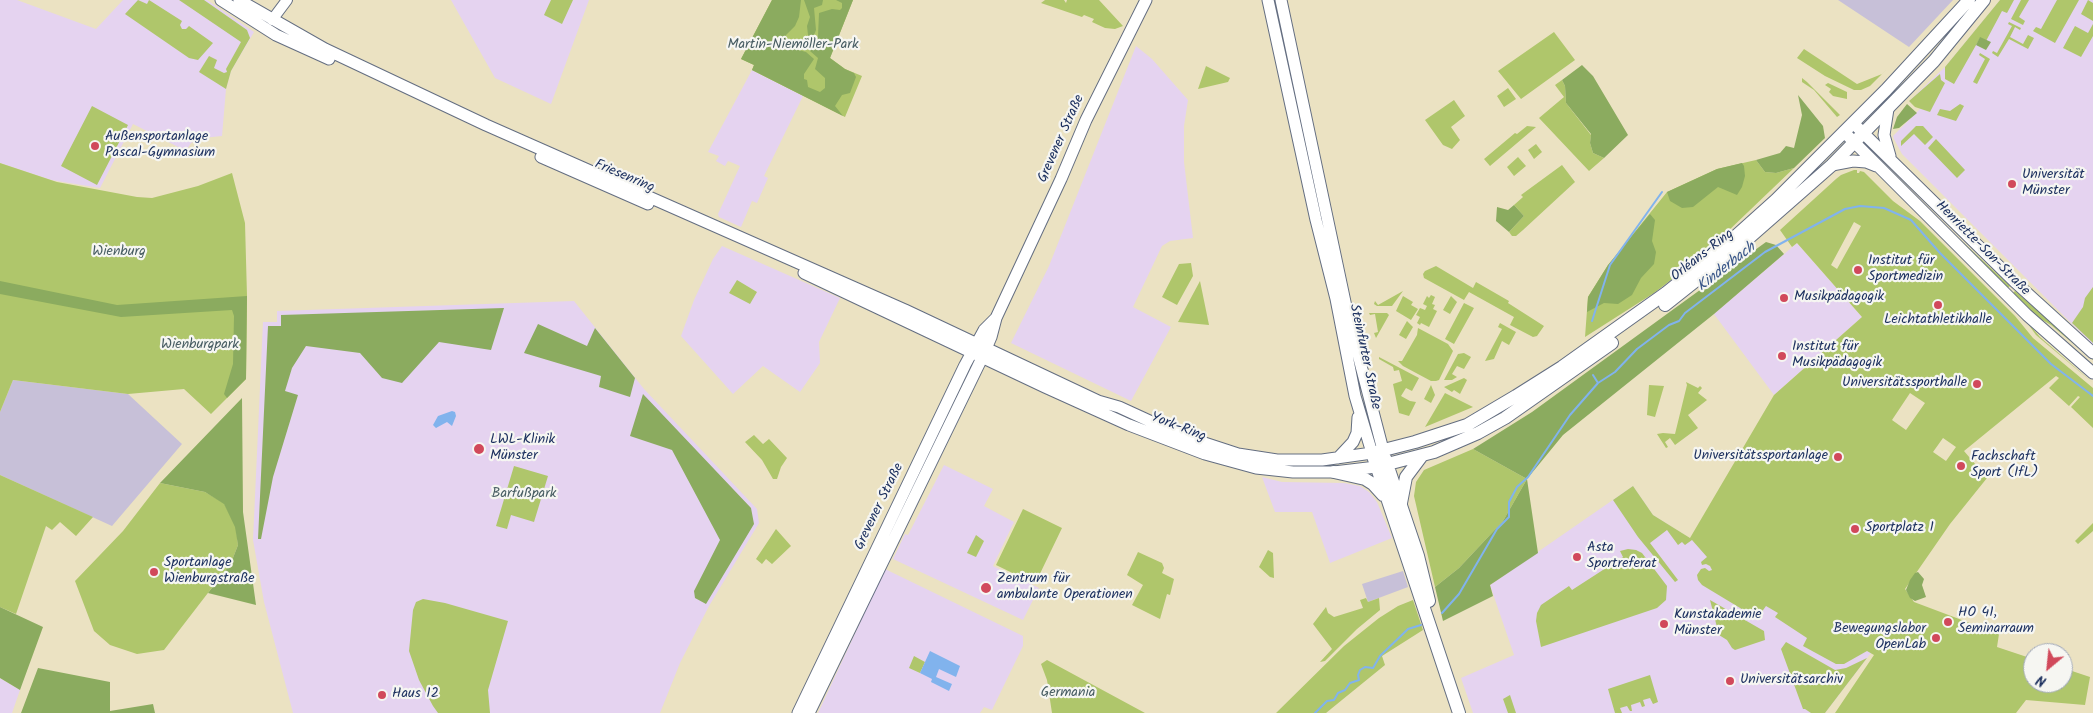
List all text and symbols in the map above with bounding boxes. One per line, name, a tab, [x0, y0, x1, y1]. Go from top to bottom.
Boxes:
park label: Martin-Niemöller-Park	[727, 38, 859, 54]
street label: Grevener Straße	[1035, 93, 1089, 185]
place label: Außensportanlage Pascal-Gymnasium	[105, 130, 215, 162]
marker: Außensportanlage Pascal-Gymnasium	[89, 140, 101, 152]
street label: Friesenring	[592, 157, 656, 197]
place label: Universität Münster	[2022, 168, 2085, 200]
marker: Universität Münster	[2006, 178, 2018, 190]
street label: Henriette-Son-Straße	[1931, 198, 2033, 300]
street label: Orléans-Ring	[1668, 226, 1738, 286]
water label: Kinderbach	[1694, 240, 1760, 296]
park label: Wienburg	[92, 245, 146, 261]
place label: Institut für Sportmedizin	[1868, 254, 1943, 286]
marker: Institut für Sportmedizin	[1852, 264, 1864, 276]
place label: Musikpädagogik	[1794, 290, 1884, 306]
marker: Musikpädagogik	[1778, 292, 1790, 304]
marker: Leichtathletikhalle	[1932, 299, 1944, 311]
street label: Steinfurter Straße	[1345, 303, 1383, 411]
place label: Leichtathletikhalle	[1884, 313, 1992, 329]
park label: Wienburgpark	[161, 338, 239, 354]
place label: Institut für Musikpädagogik	[1792, 340, 1882, 372]
marker: Institut für Musikpädagogik	[1776, 350, 1788, 362]
place label: Universitätssporthalle	[1842, 376, 1967, 392]
marker: Universitätssporthalle	[1971, 378, 1983, 390]
street label: York-Ring	[1148, 410, 1208, 446]
place label: LWL-Klinik Münster	[490, 433, 555, 466]
marker: LWL-Klinik Münster	[472, 442, 486, 456]
place label: Universitätssportanlage	[1693, 449, 1828, 465]
place label: Fachschaft Sport (IfL)	[1971, 450, 2038, 482]
marker: Universitätssportanlage	[1832, 451, 1844, 463]
marker: Fachschaft Sport (IfL)	[1955, 460, 1967, 472]
street label: Grevener Straße	[852, 461, 908, 553]
park label: Barfußpark	[492, 487, 556, 503]
place label: Sportplatz 1	[1865, 521, 1934, 537]
marker: Sportplatz 1	[1849, 523, 1861, 535]
place label: Asta Sportreferat	[1587, 541, 1657, 574]
marker: Asta Sportreferat	[1571, 551, 1583, 563]
place label: Sportanlage Wienburgstraße	[164, 556, 254, 588]
marker: Sportanlage Wienburgstraße	[148, 566, 160, 578]
place label: Zentrum für ambulante Operationen	[997, 572, 1133, 604]
marker: Zentrum für ambulante Operationen	[979, 581, 993, 595]
place label: HO 41, Seminarraum	[1958, 606, 2034, 638]
place label: Kunstakademie Münster	[1674, 608, 1762, 640]
marker: HO 41, Seminarraum	[1942, 616, 1954, 628]
marker: Kunstakademie Münster	[1658, 618, 1670, 630]
place label: Bewegungslabor OpenLab	[1833, 622, 1926, 654]
marker: Bewegungslabor OpenLab	[1930, 632, 1942, 644]
north arrow	[2023, 643, 2073, 693]
text: N	[2032, 669, 2050, 692]
place label: Universitätsarchiv	[1740, 673, 1843, 689]
marker: Universitätsarchiv	[1724, 675, 1736, 687]
park label: Germania	[1041, 686, 1095, 702]
place label: Haus 12	[392, 687, 439, 703]
marker: Haus 12	[376, 689, 388, 701]

